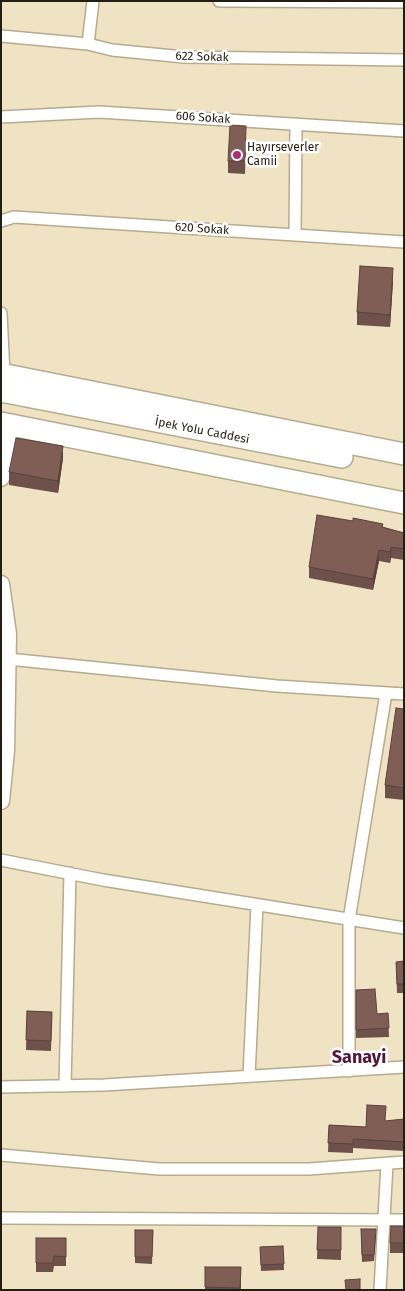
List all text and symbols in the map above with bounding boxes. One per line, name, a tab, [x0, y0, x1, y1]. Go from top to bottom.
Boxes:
street label: 622 Sokak	[175, 49, 229, 65]
street label: 606 Sokak	[175, 109, 231, 127]
place label: Hayırseverler Camii	[247, 141, 319, 169]
marker: Hayırseverler Camii	[231, 149, 243, 161]
street label: 620 Sokak	[174, 220, 230, 238]
street label: İpek Yolu Caddesi	[153, 415, 251, 447]
district label: Sanayi	[332, 1047, 386, 1069]

